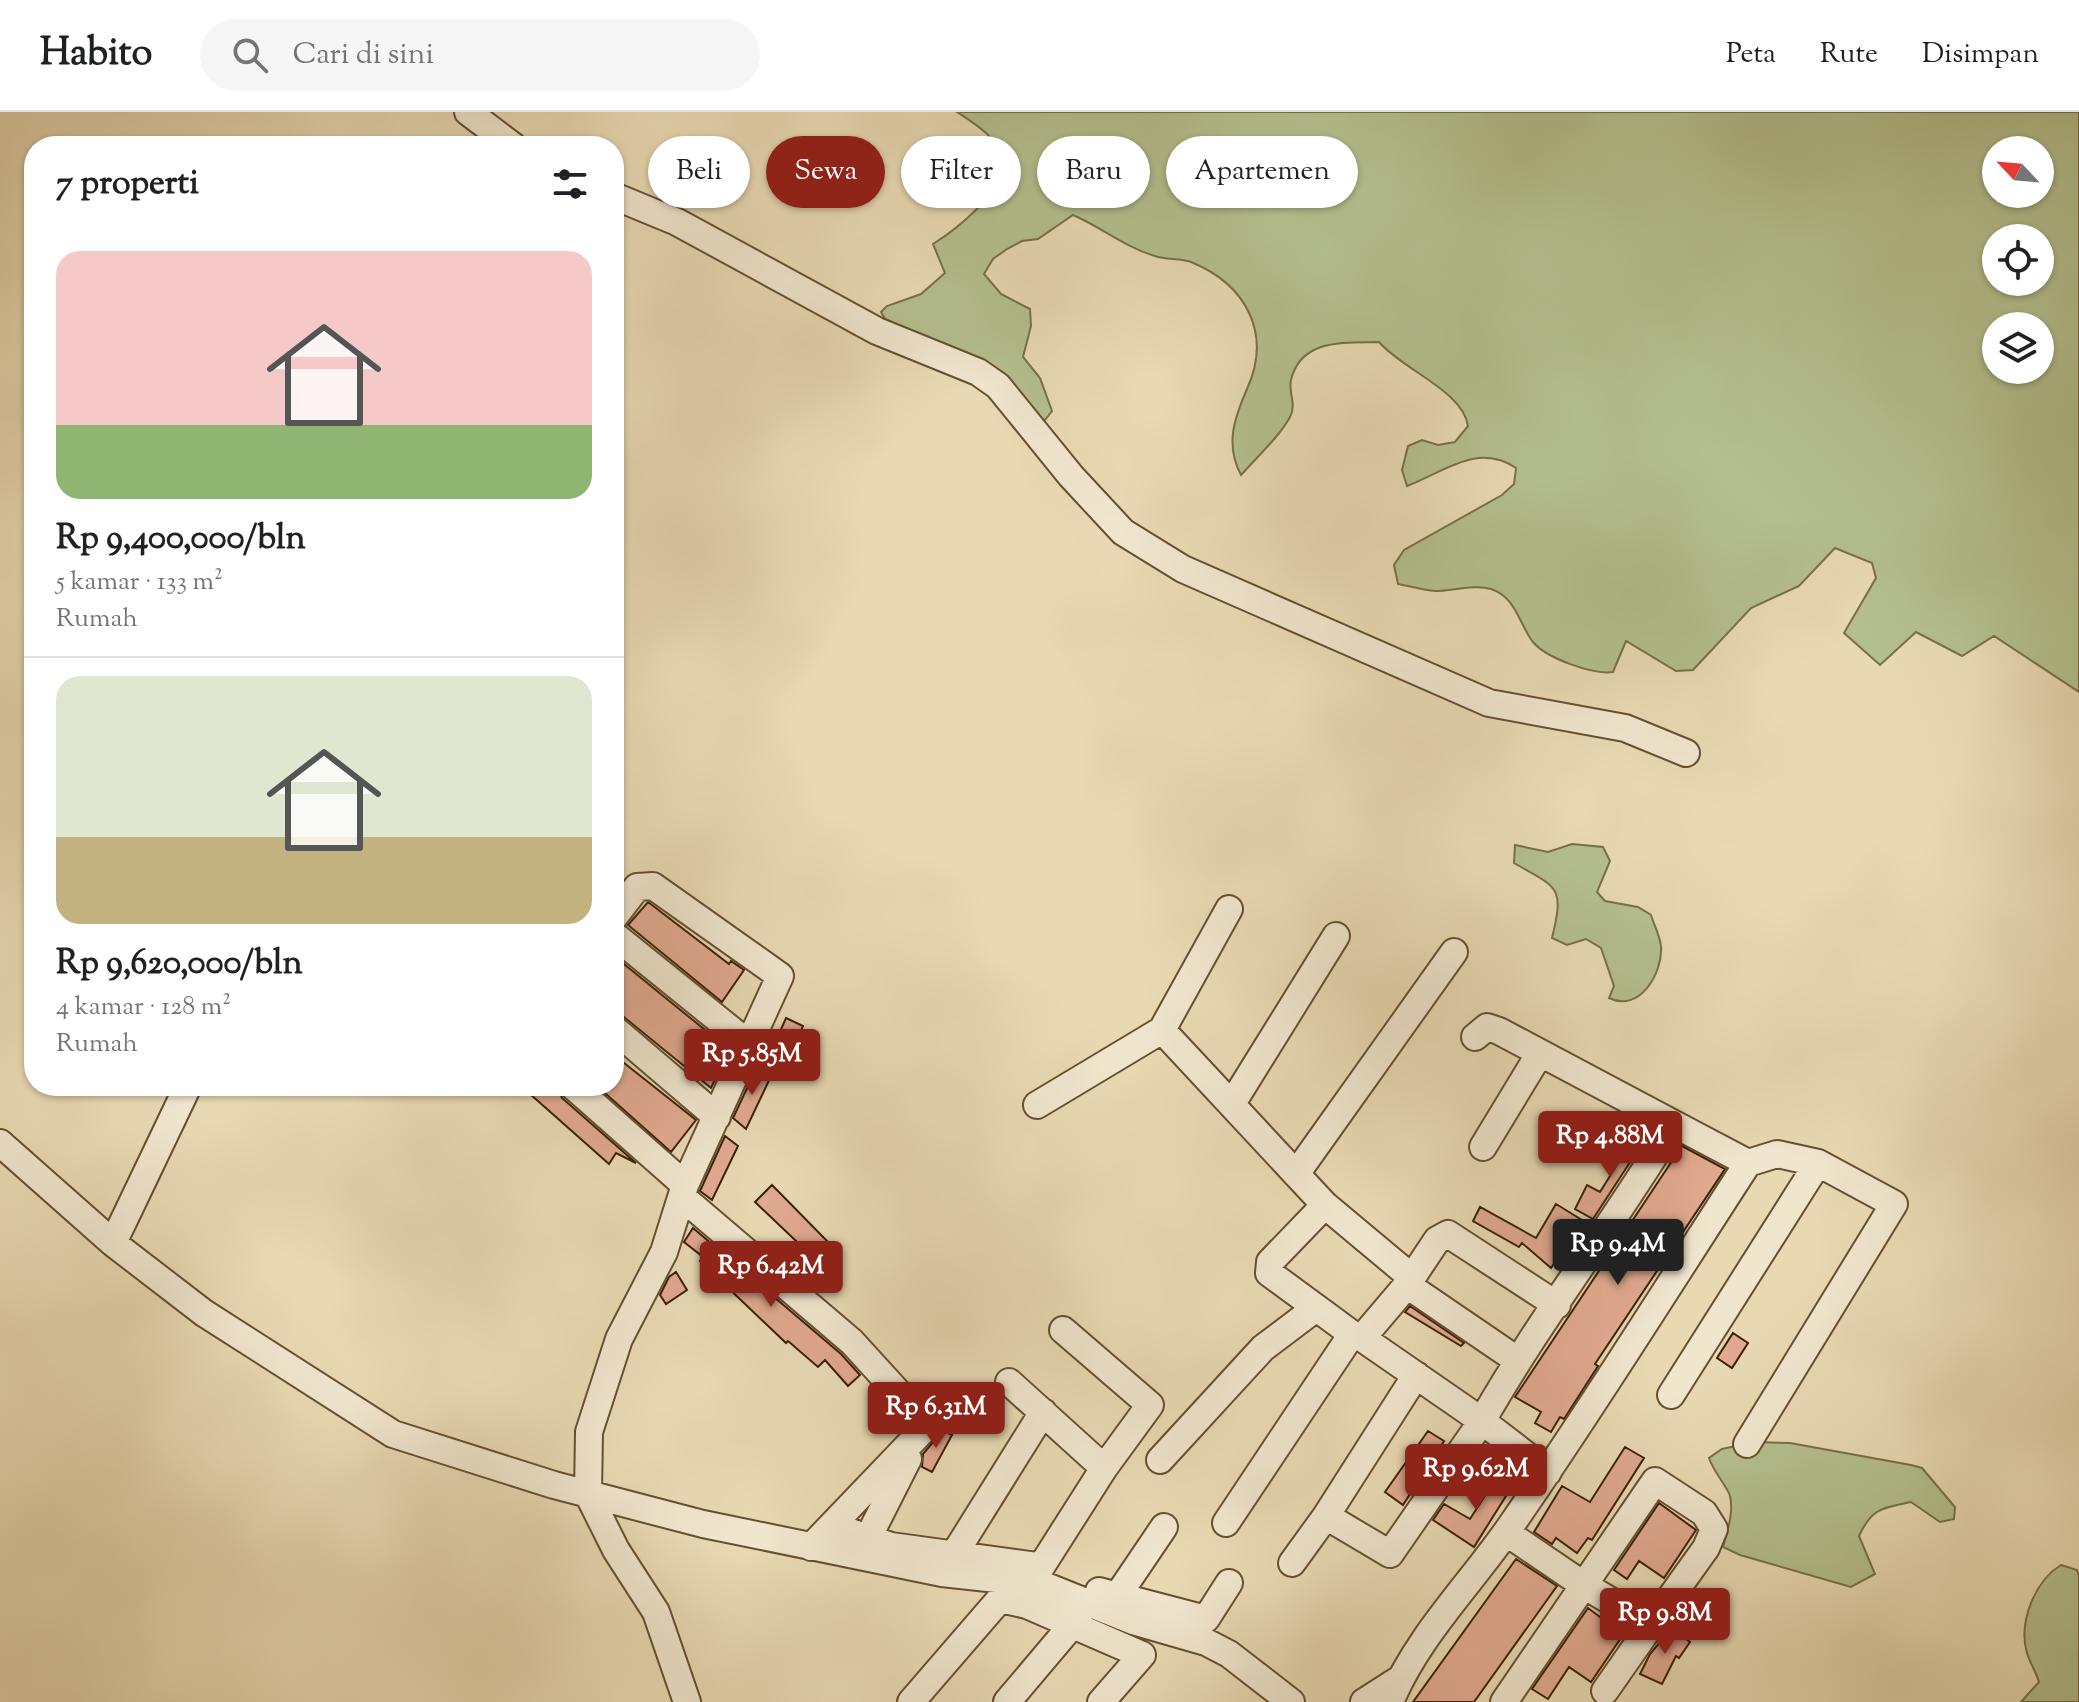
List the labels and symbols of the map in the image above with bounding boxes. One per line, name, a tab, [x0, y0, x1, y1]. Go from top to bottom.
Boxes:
north arrow	[1982, 136, 2054, 208]
pin: Rp 5.85M	[669, 1029, 835, 1097]
pin: Rp 4.88M	[1527, 1111, 1693, 1179]
pin: Rp 9.4M	[1544, 1219, 1692, 1287]
pin: Rp 6.42M	[688, 1241, 854, 1309]
pin: Rp 6.31M	[853, 1382, 1019, 1450]
pin: Rp 9.62M	[1393, 1444, 1559, 1512]
pin: Rp 9.8M	[1591, 1588, 1739, 1656]

